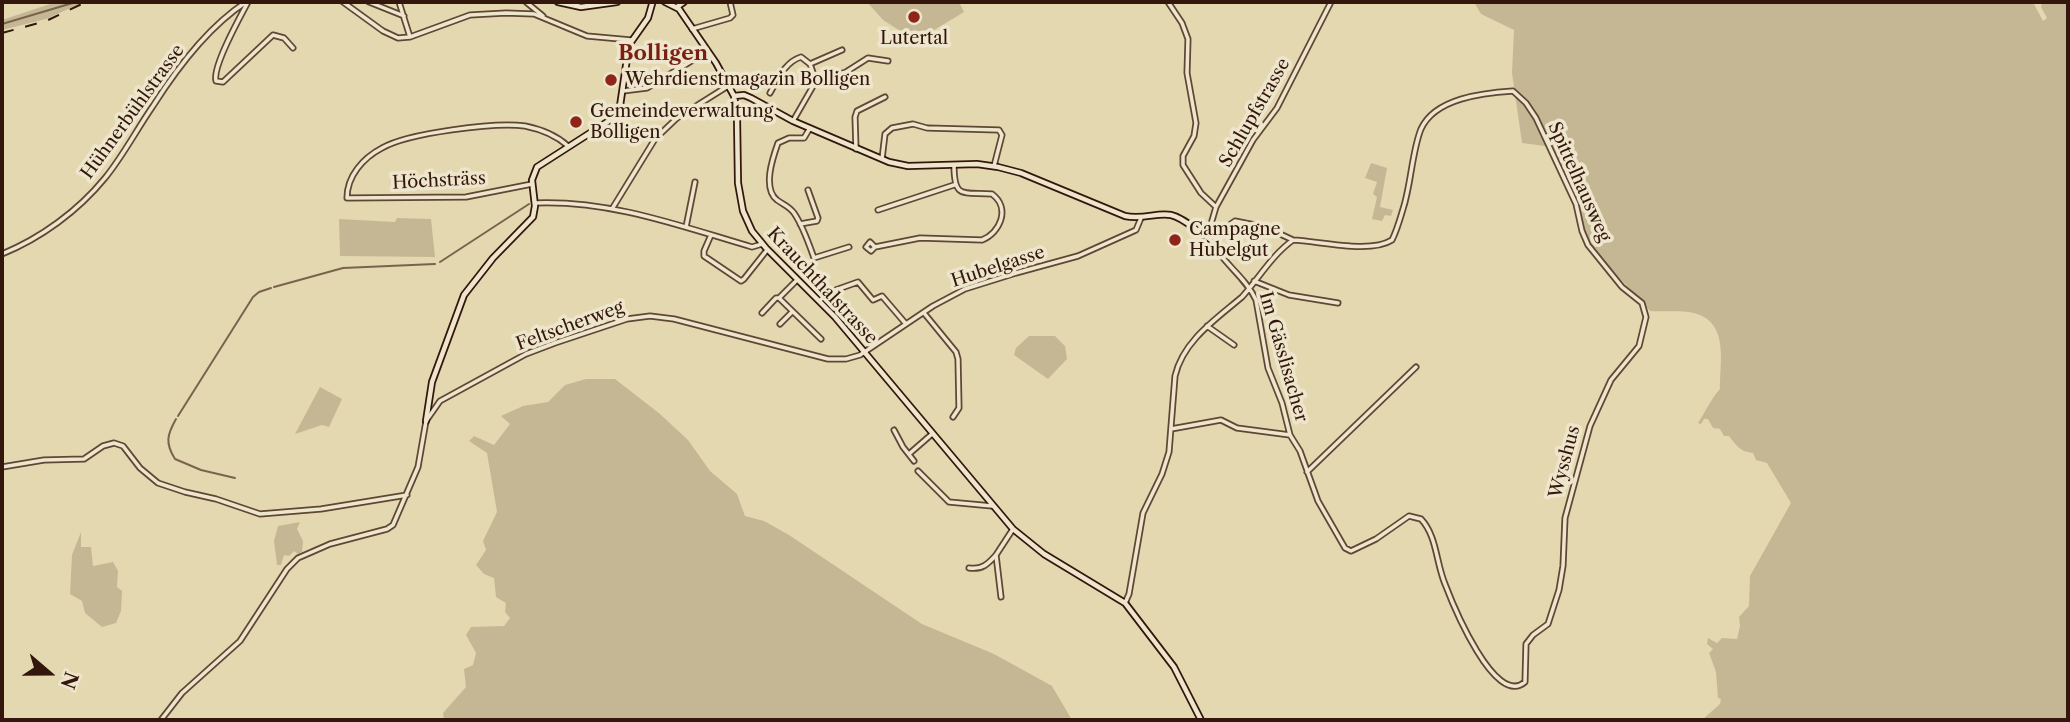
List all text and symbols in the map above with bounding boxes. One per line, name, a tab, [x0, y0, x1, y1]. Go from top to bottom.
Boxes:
marker: Lutertal	[906, 9, 922, 25]
place label: Lutertal	[880, 28, 948, 50]
street label: Hühnerbühlstrasse	[77, 40, 189, 184]
district label: Bolligen	[618, 41, 708, 67]
street label: Schlupfstrasse	[1215, 55, 1295, 171]
place label: Wehrdienstmagazin Bolligen	[625, 69, 870, 91]
marker: Wehrdienstmagazin Bolligen	[603, 72, 619, 88]
place label: Gemeindeverwaltung Bolligen	[590, 101, 773, 144]
marker: Gemeindeverwaltung Bolligen	[568, 114, 584, 130]
street label: Spittelhausweg	[1543, 119, 1615, 245]
street label: Höchsträss	[392, 168, 486, 194]
place label: Campagne Hubelgut	[1189, 219, 1281, 262]
street label: Krauchthalstrasse	[762, 223, 882, 349]
marker: Campagne Hubelgut	[1167, 232, 1183, 248]
street label: Hubelgasse	[948, 242, 1048, 292]
street label: Im Gässlisacher	[1254, 289, 1312, 425]
street label: Feltscherweg	[513, 297, 627, 355]
street label: Wysshus	[1545, 423, 1585, 501]
north arrow	[14, 638, 84, 708]
text: N	[56, 669, 83, 692]

